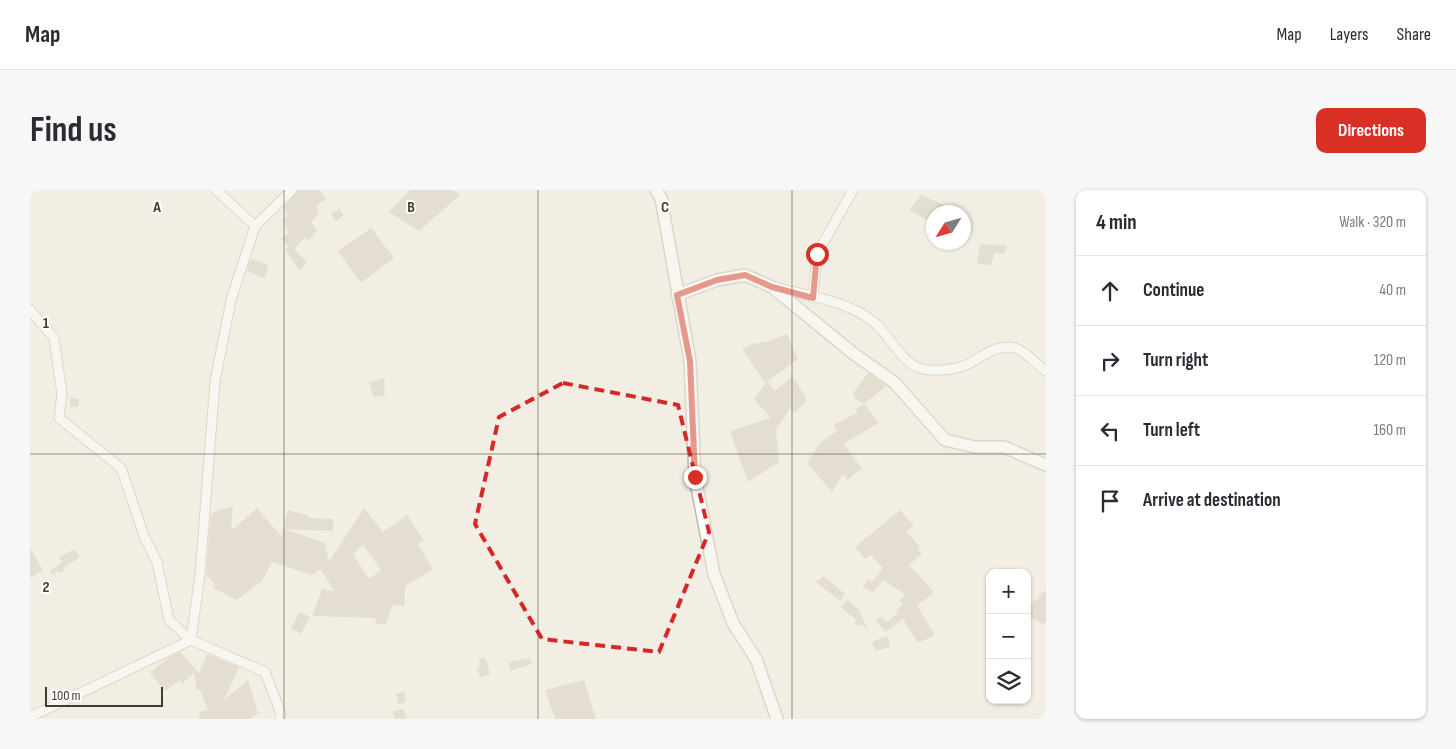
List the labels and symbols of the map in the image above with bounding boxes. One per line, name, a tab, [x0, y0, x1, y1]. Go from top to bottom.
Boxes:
text: A	[152, 198, 161, 217]
text: B	[407, 198, 415, 217]
text: C	[661, 198, 669, 217]
north arrow	[926, 205, 971, 250]
route start	[806, 243, 829, 266]
text: 1	[43, 314, 50, 333]
route end	[684, 466, 707, 489]
text: 2	[42, 578, 50, 597]
scale bar	[45, 684, 162, 707]

